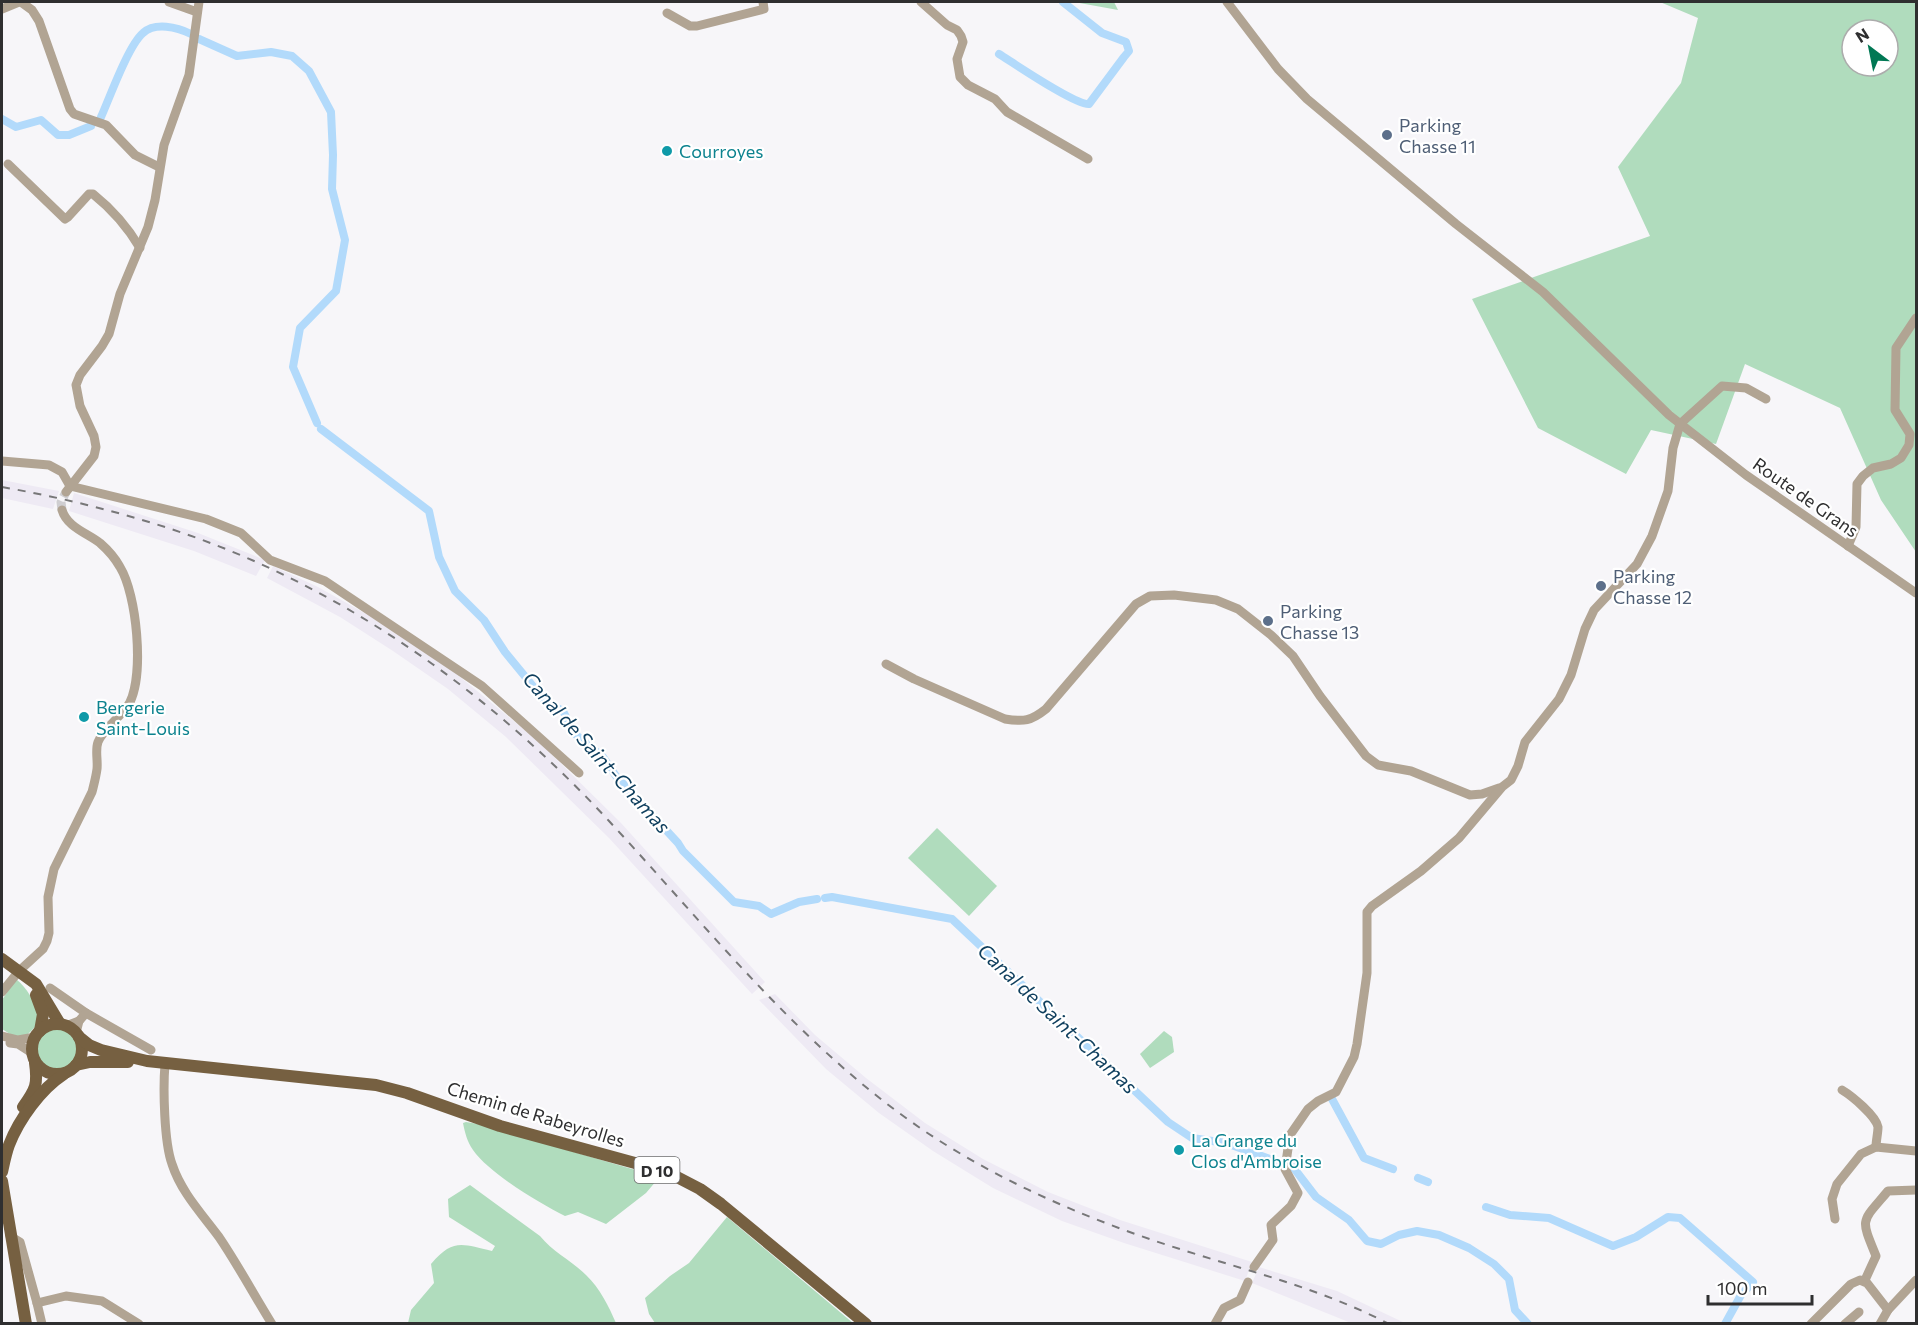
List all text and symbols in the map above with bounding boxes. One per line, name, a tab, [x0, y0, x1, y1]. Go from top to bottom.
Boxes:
north arrow	[1840, 18, 1900, 78]
text: N	[1852, 24, 1872, 46]
place label: Parking Chasse 11	[1399, 114, 1476, 157]
marker: Parking Chasse 11	[1380, 128, 1394, 142]
place label: Courroyes	[679, 140, 763, 162]
marker: Courroyes	[660, 144, 674, 158]
street label: Route de Grans	[1749, 452, 1863, 542]
place label: Parking Chasse 12	[1613, 565, 1692, 608]
marker: Parking Chasse 12	[1594, 579, 1608, 593]
place label: Parking Chasse 13	[1280, 600, 1359, 643]
marker: Parking Chasse 13	[1261, 614, 1275, 628]
water label: Canal de Saint-Chamas	[518, 666, 676, 838]
place label: Bergerie Saint-Louis	[96, 696, 190, 739]
marker: Bergerie Saint-Louis	[77, 710, 91, 724]
water label: Canal de Saint-Chamas	[973, 938, 1143, 1098]
street label: Chemin de Rabeyrolles	[444, 1076, 628, 1152]
place label: La Grange du Clos d'Ambroise	[1191, 1129, 1322, 1172]
marker: La Grange du Clos d'Ambroise	[1172, 1143, 1186, 1157]
road number: D 10	[634, 1157, 680, 1183]
scale bar	[1708, 1268, 1812, 1306]
text: 100 m	[1717, 1277, 1767, 1299]

